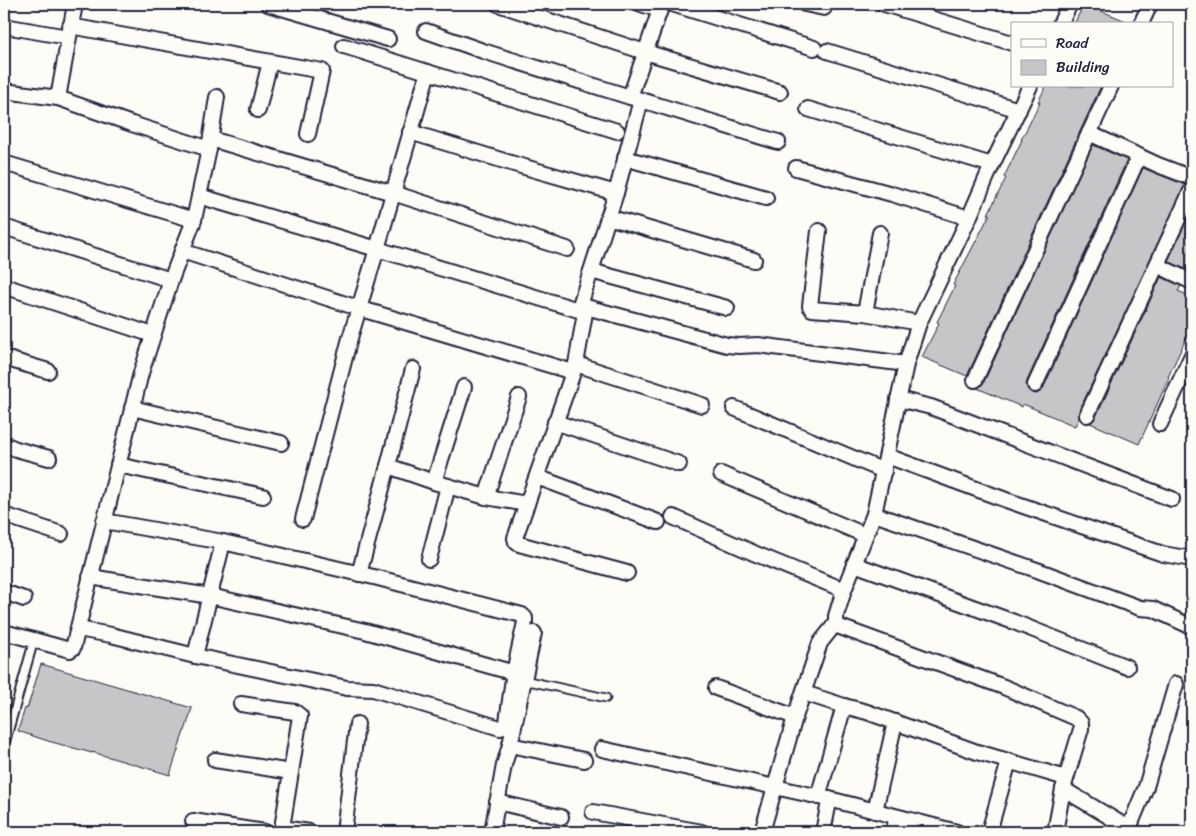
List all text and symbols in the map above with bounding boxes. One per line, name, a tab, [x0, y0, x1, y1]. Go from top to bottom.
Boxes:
legend	[1011, 22, 1174, 88]
text: Road	[1056, 30, 1089, 56]
text: Building	[1056, 54, 1110, 80]

